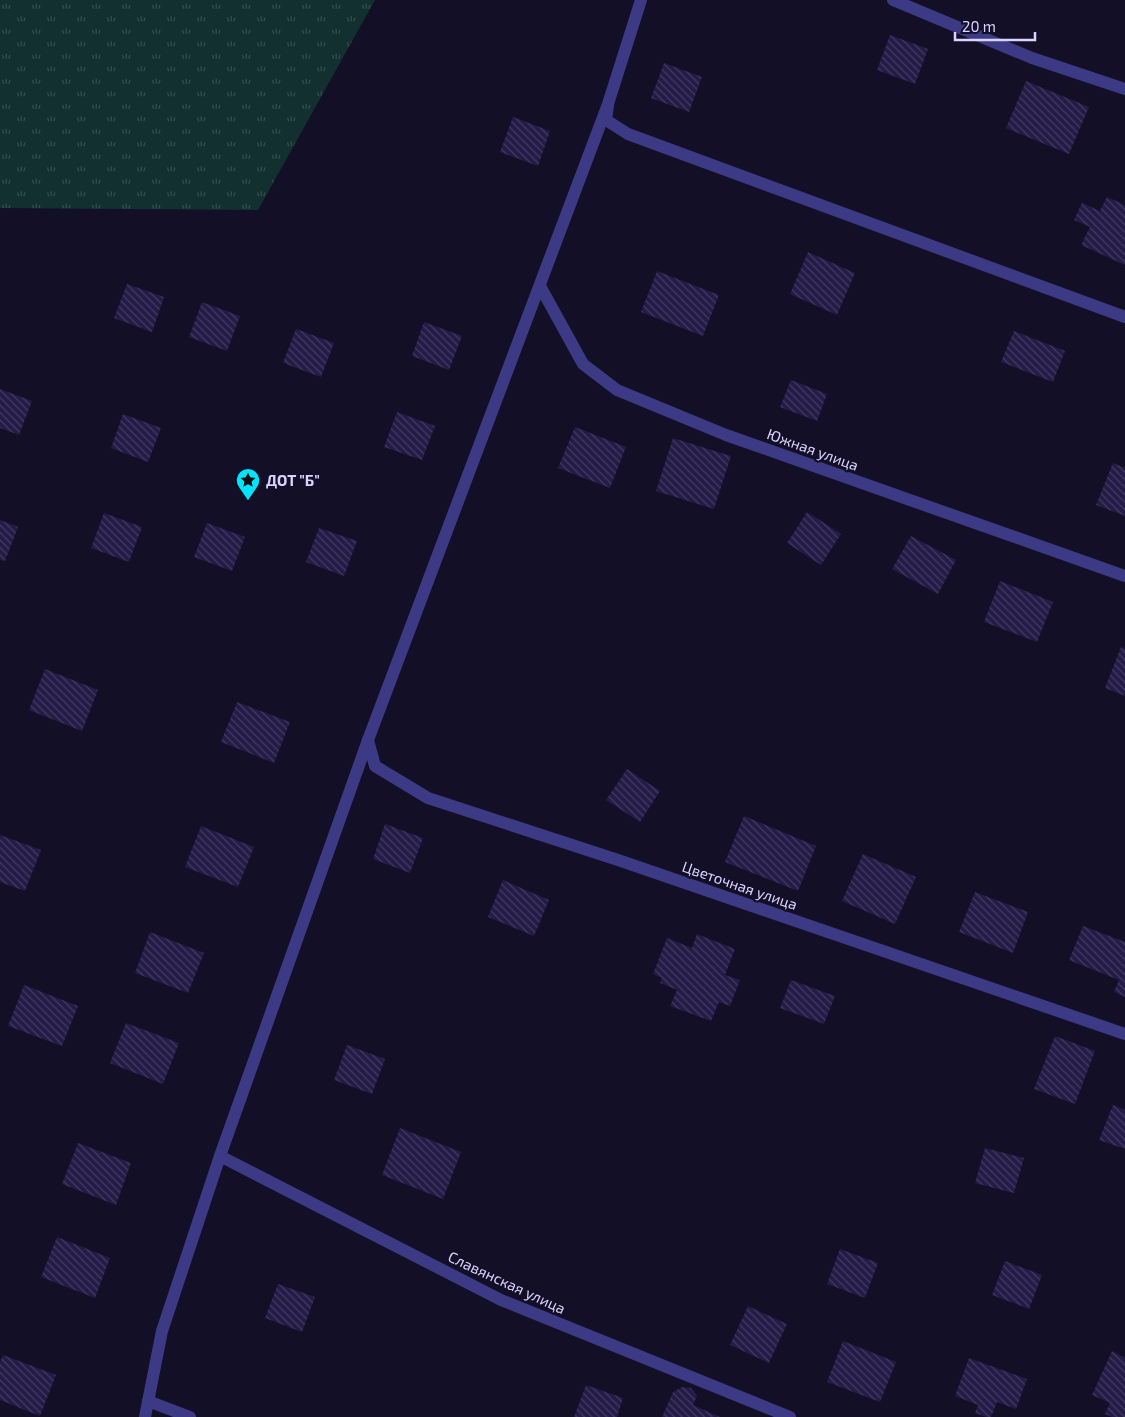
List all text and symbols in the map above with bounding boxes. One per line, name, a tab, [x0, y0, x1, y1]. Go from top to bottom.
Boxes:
scale bar	[955, 10, 1035, 42]
text: 20 m	[962, 17, 996, 35]
street label: Южная улица	[764, 424, 861, 475]
place icon: ДОТ "Б"	[235, 467, 261, 501]
place label: ДОТ "Б"	[266, 471, 320, 489]
street label: Цветочная улица	[680, 857, 800, 914]
street label: Славянская улица	[445, 1247, 569, 1318]

